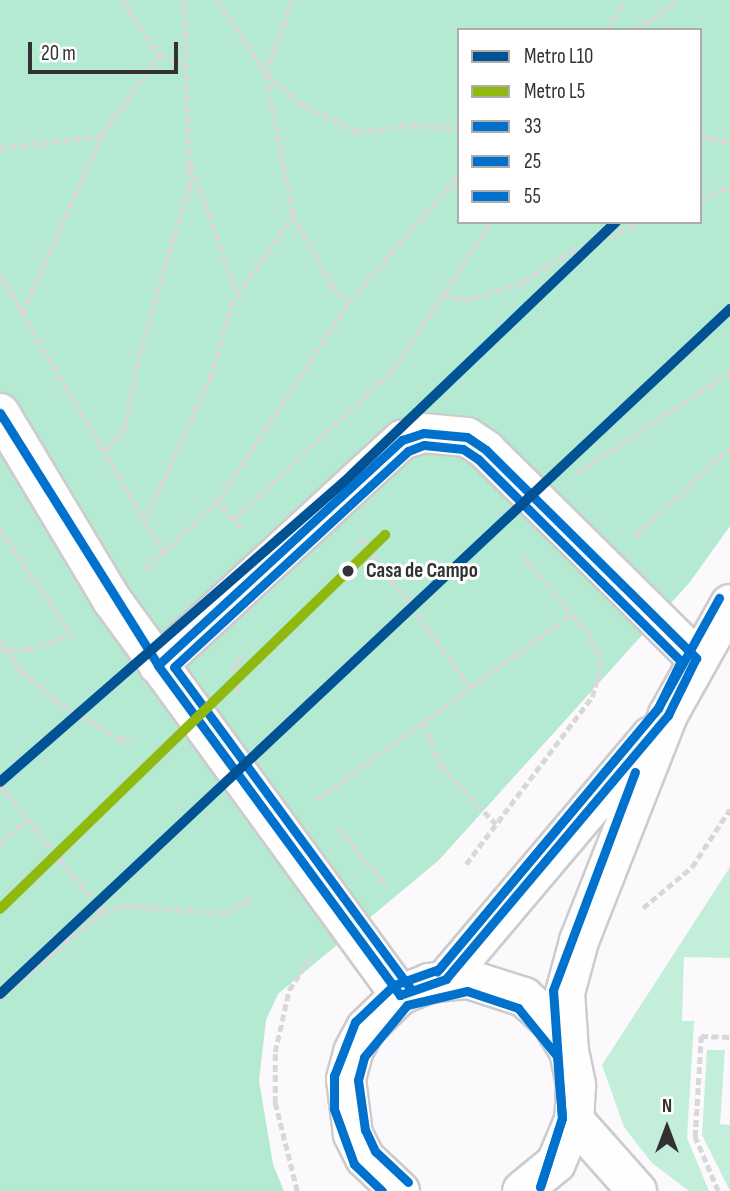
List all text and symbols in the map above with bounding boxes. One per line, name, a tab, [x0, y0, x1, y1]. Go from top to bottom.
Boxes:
scale bar	[32, 28, 182, 72]
legend	[457, 28, 702, 224]
text: 20 m	[41, 41, 76, 66]
text: Metro L10	[524, 44, 593, 69]
text: Metro L5	[524, 79, 585, 104]
text: 33	[524, 114, 542, 139]
text: 25	[524, 149, 541, 174]
text: 55	[524, 184, 541, 209]
place label: Casa de Campo	[366, 558, 478, 584]
marker: Casa de Campo	[337, 560, 359, 582]
north arrow	[632, 1093, 702, 1163]
text: N	[662, 1095, 672, 1118]

